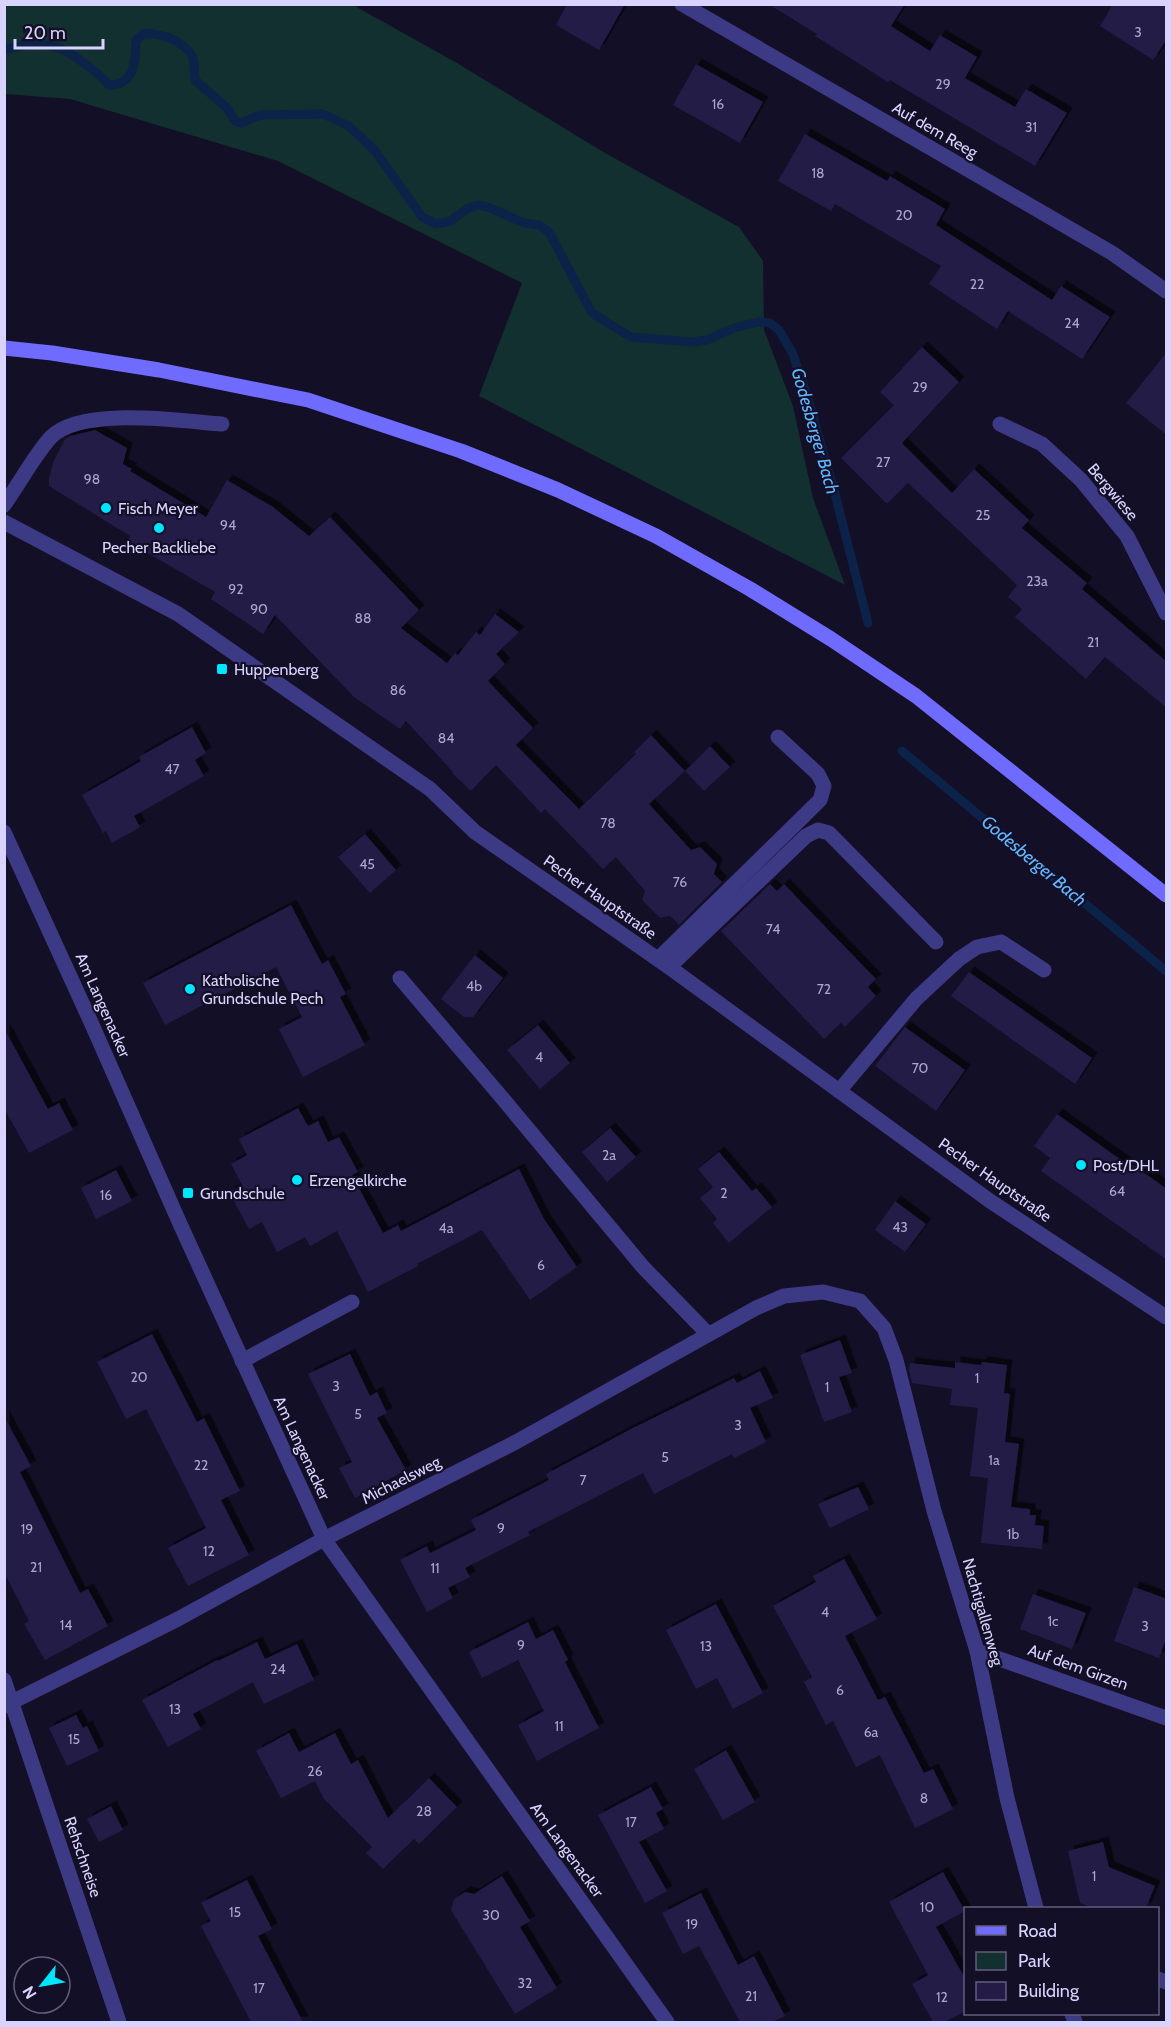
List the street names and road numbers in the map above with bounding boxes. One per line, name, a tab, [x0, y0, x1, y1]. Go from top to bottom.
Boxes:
street label: Auf dem Reeg	[889, 98, 982, 163]
street label: Bergwiese	[1084, 460, 1142, 524]
street label: Pecher Hauptstraße	[540, 851, 660, 943]
street label: Am Langenacker	[71, 950, 135, 1061]
street label: Pecher Hauptstraße	[935, 1134, 1055, 1226]
street label: Am Langenacker	[270, 1393, 335, 1504]
street label: Michaelsweg	[358, 1452, 445, 1508]
street label: Nachtigallenweg	[959, 1556, 1008, 1669]
street label: Auf dem Girzen	[1025, 1640, 1131, 1694]
street label: Am Langenacker	[526, 1799, 608, 1902]
street label: Rehschneise	[60, 1814, 106, 1900]

